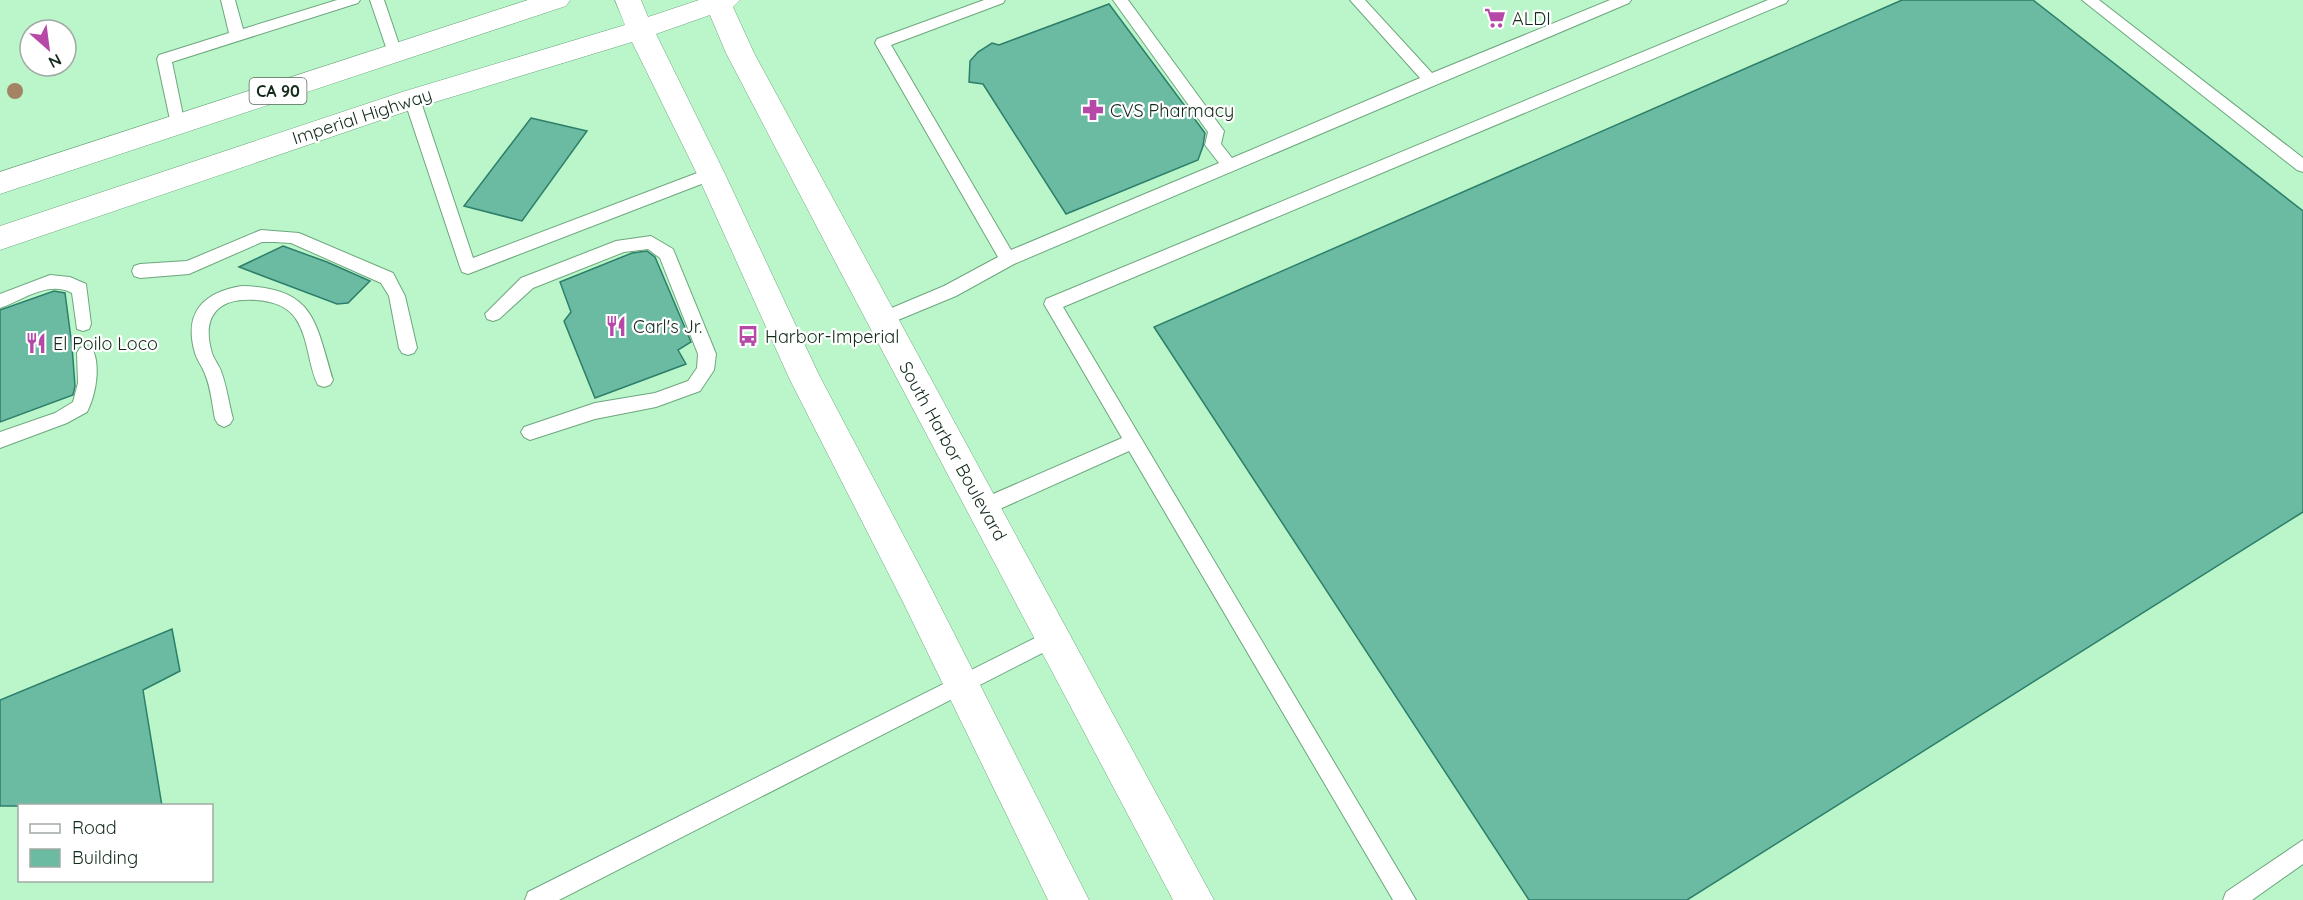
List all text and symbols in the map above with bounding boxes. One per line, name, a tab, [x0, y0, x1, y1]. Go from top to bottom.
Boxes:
supermarket icon: ALDI	[1483, 6, 1507, 30]
place label: ALDI	[1512, 7, 1551, 30]
north arrow	[18, 18, 78, 78]
text: N	[45, 50, 65, 73]
road number: CA 90	[250, 78, 306, 104]
street label: Imperial Highway	[289, 83, 435, 149]
pharmacy icon: CVS Pharmacy	[1081, 98, 1105, 122]
place label: CVS Pharmacy	[1110, 99, 1234, 122]
restaurant icon: Carl's Jr.	[604, 314, 628, 338]
place label: Carl's Jr.	[633, 315, 702, 338]
bus stop icon: Harbor-Imperial	[736, 324, 760, 348]
place label: Harbor-Imperial	[765, 325, 899, 348]
restaurant icon: El Poilo Loco	[24, 331, 48, 355]
place label: El Poilo Loco	[53, 332, 158, 355]
street label: South Harbor Boulevard	[894, 357, 1012, 545]
legend	[18, 804, 213, 882]
text: Road	[72, 816, 117, 839]
text: Building	[72, 846, 138, 869]

